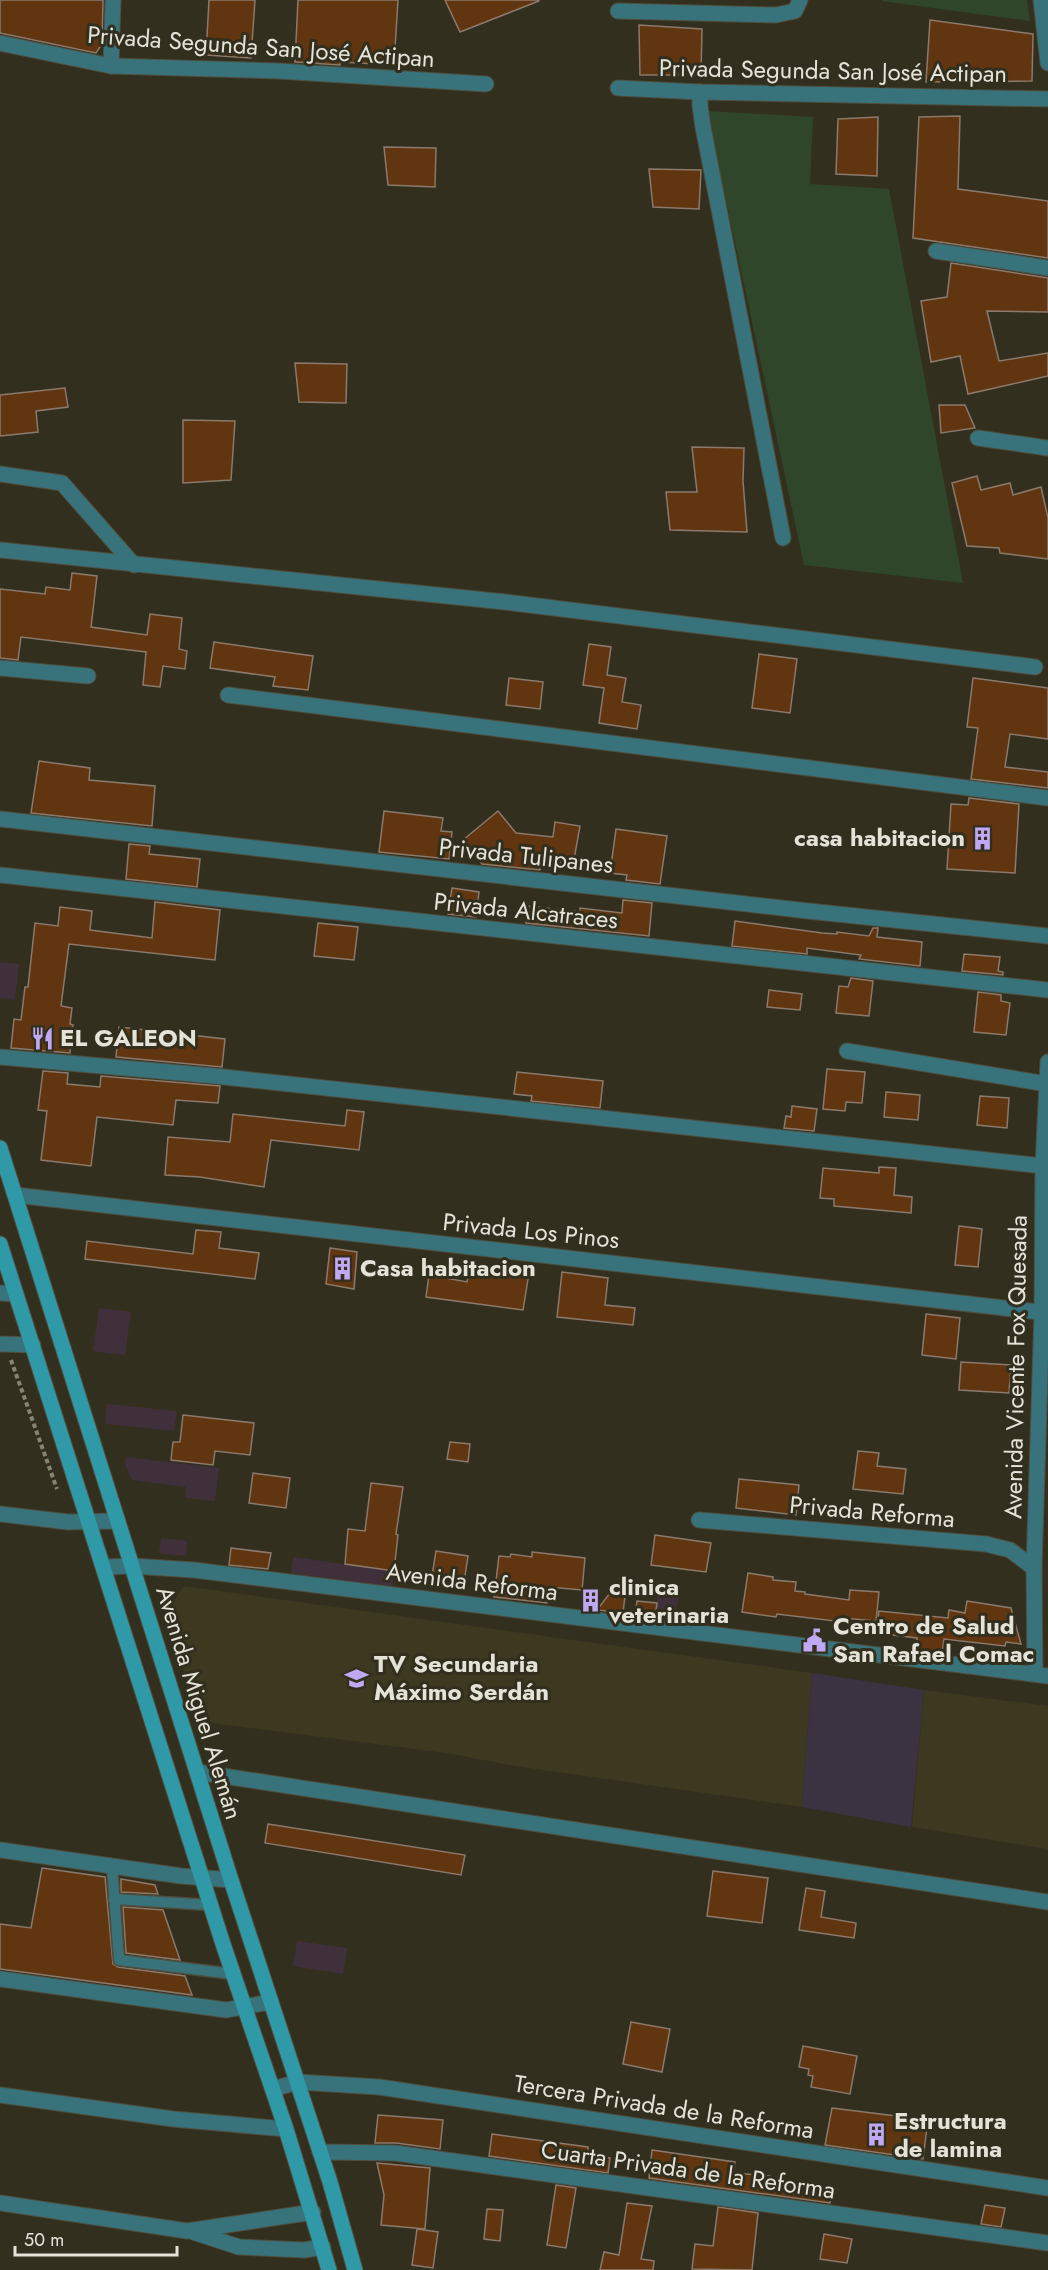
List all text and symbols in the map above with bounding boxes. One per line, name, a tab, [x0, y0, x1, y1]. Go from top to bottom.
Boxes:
street label: Privada Segunda San José Actipan	[86, 17, 436, 76]
street label: Privada Segunda San José Actipan	[659, 50, 1007, 91]
place label: casa habitacion	[794, 820, 965, 855]
building icon: casa habitacion	[970, 825, 996, 851]
street label: Privada Tulipanes	[437, 829, 615, 882]
street label: Privada Alcatraces	[432, 883, 620, 938]
place label: EL GALEON	[60, 1020, 197, 1055]
restaurant icon: EL GALEON	[29, 1025, 55, 1051]
street label: Privada Los Pinos	[441, 1204, 621, 1257]
street label: Avenida Vicente Fox Quesada	[995, 1215, 1036, 1519]
place label: Casa habitacion	[360, 1250, 536, 1285]
building icon: Casa habitacion	[329, 1255, 355, 1281]
street label: Privada Reforma	[788, 1487, 956, 1536]
street label: Avenida Reforma	[384, 1554, 560, 1609]
place label: clinica veterinaria	[608, 1569, 729, 1632]
street label: Avenida Miguel Alemán	[147, 1582, 252, 1824]
building icon: clinica veterinaria	[578, 1588, 604, 1614]
place label: Centro de Salud San Rafael Comac	[833, 1608, 1034, 1671]
public building icon: Centro de Salud San Rafael Comac	[802, 1627, 828, 1653]
place label: TV Secundaria Máximo Serdán	[374, 1646, 549, 1709]
school or university icon: TV Secundaria Máximo Serdán	[343, 1665, 369, 1691]
street label: Tercera Privada de la Reforma	[512, 2066, 817, 2148]
place label: Estructura de lamina	[894, 2103, 1007, 2166]
building icon: Estructura de lamina	[863, 2122, 889, 2148]
street label: Cuarta Privada de la Reforma	[539, 2132, 837, 2207]
scale bar	[15, 2219, 177, 2257]
text: 50 m	[24, 2227, 64, 2253]

